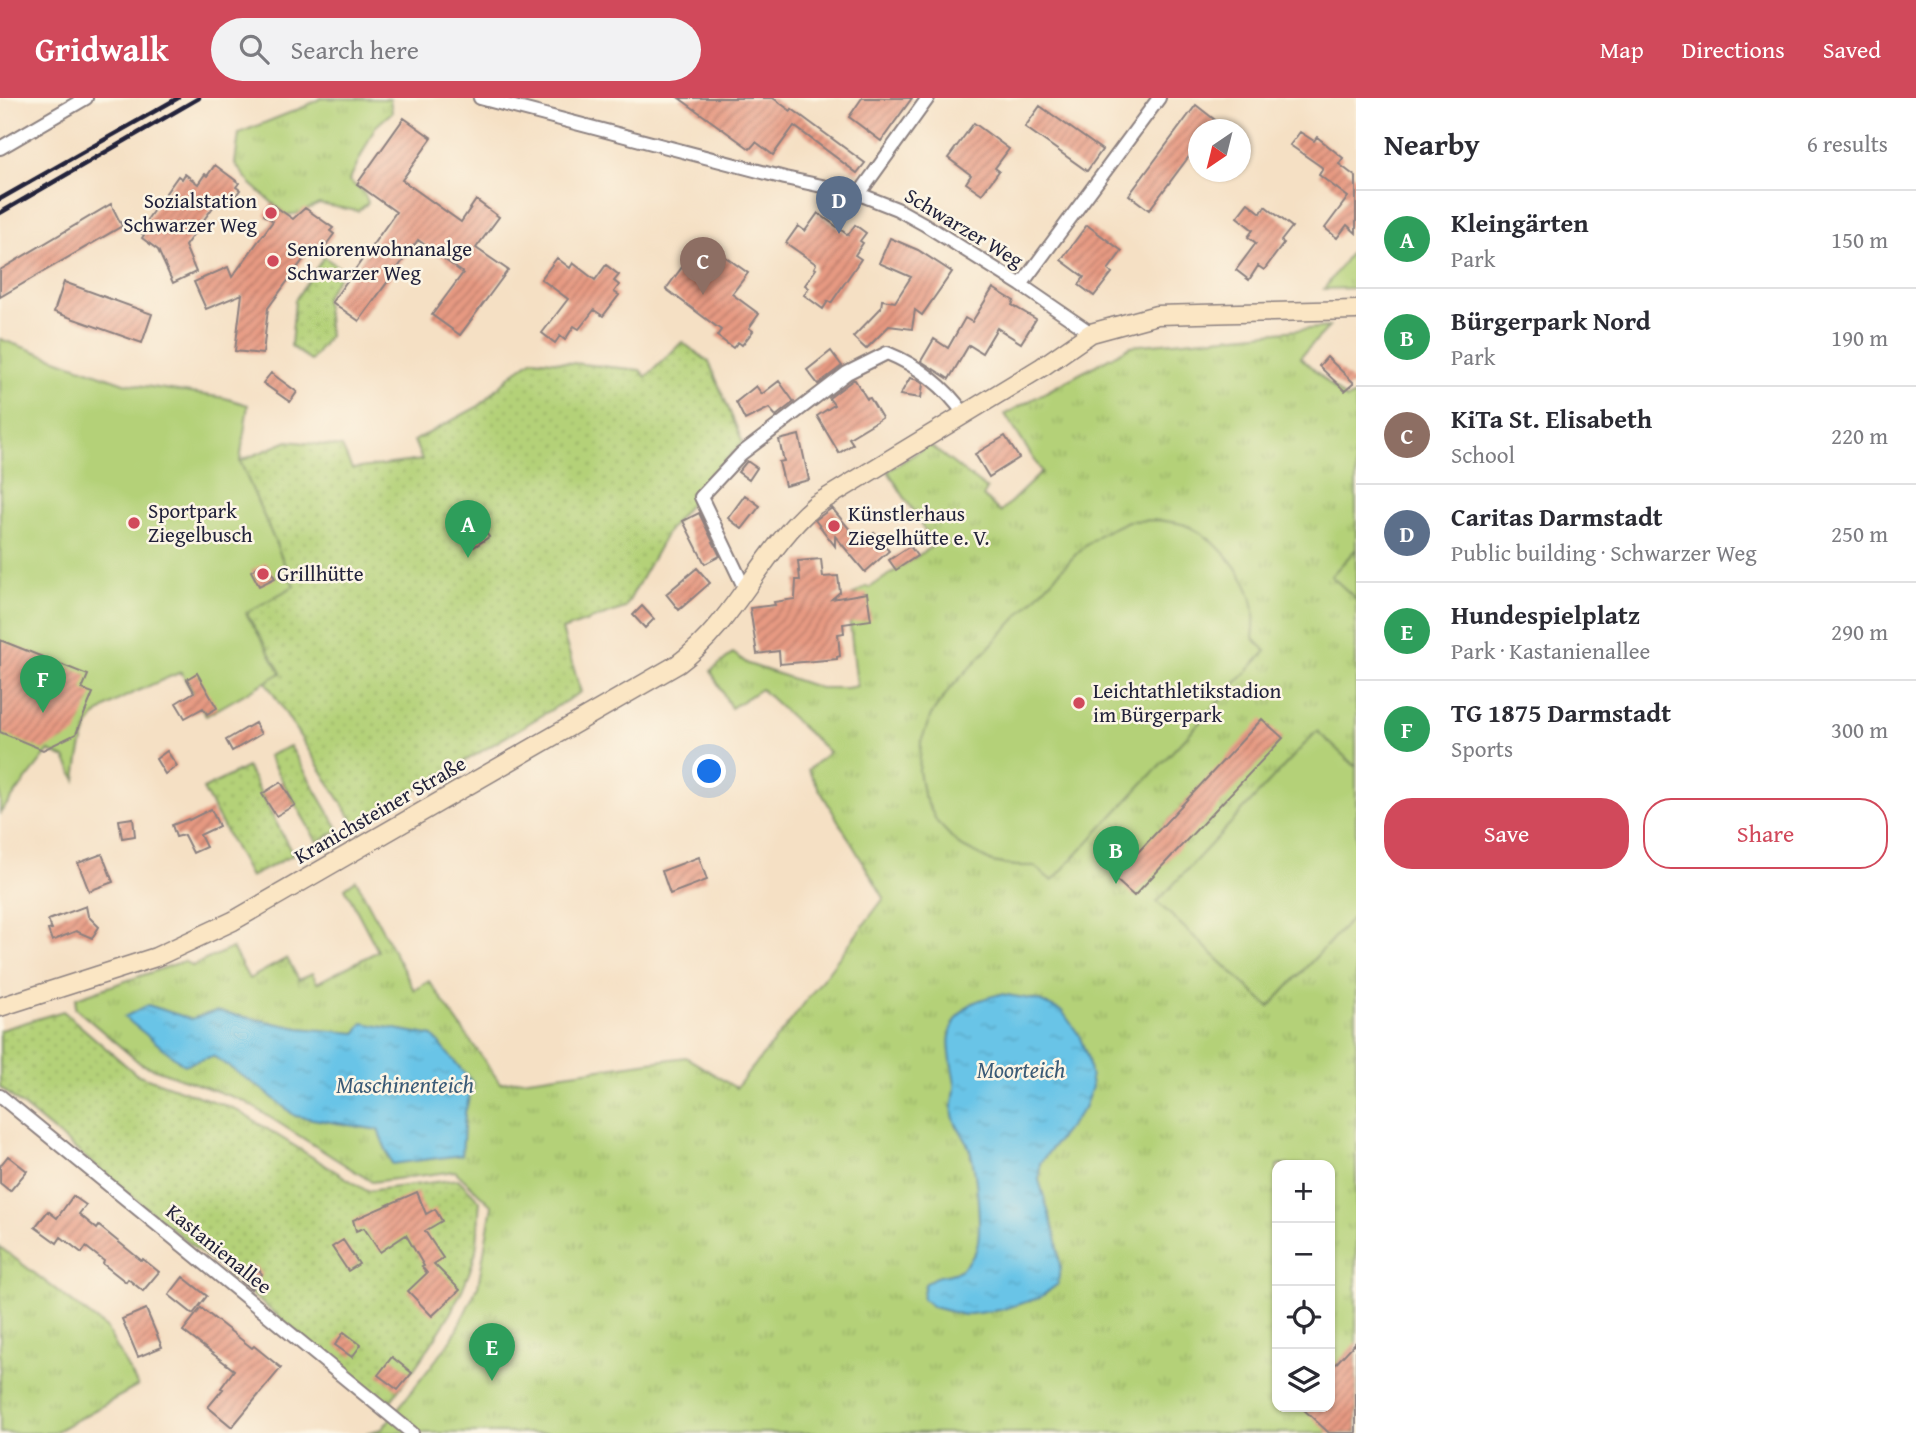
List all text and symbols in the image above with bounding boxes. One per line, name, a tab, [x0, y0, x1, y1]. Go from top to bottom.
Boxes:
search box	[211, 18, 701, 81]
text: Gridwalk	[35, 25, 169, 73]
icon: search	[235, 30, 273, 68]
text: Search here	[291, 30, 419, 69]
text: Map	[1600, 32, 1644, 67]
text: Directions	[1682, 32, 1785, 67]
text: Saved	[1823, 32, 1881, 67]
north arrow	[1188, 119, 1251, 182]
text: Nearby	[1384, 122, 1480, 166]
text: 6 results	[1807, 127, 1888, 160]
pin: D	[816, 176, 862, 234]
street label: Schwarzer Weg	[899, 180, 1030, 276]
place label: Sozialstation Schwarzer Weg	[123, 185, 258, 240]
text: Kleingärten	[1451, 203, 1589, 242]
marker: Sozialstation Schwarzer Weg	[263, 205, 279, 221]
text: A	[1400, 223, 1414, 256]
text: 150 m	[1831, 223, 1888, 256]
place label: Seniorenwohnanalge Schwarzer Weg	[287, 233, 472, 288]
pin: C	[680, 237, 726, 295]
text: Park	[1451, 242, 1495, 275]
marker: Seniorenwohnanalge Schwarzer Weg	[265, 253, 281, 269]
text: Bürgerpark Nord	[1451, 301, 1651, 340]
text: B	[1400, 321, 1414, 354]
text: 190 m	[1831, 321, 1888, 354]
text: Park	[1451, 340, 1495, 373]
text: KiTa St. Elisabeth	[1451, 399, 1652, 438]
text: C	[1400, 419, 1414, 452]
text: 220 m	[1831, 419, 1888, 452]
text: School	[1451, 438, 1515, 471]
place label: Sportpark Ziegelbusch	[148, 495, 253, 550]
text: Caritas Darmstadt	[1451, 497, 1663, 536]
place label: Künstlerhaus Ziegelhütte e. V.	[848, 498, 989, 553]
pin: A	[445, 500, 491, 558]
marker: Sportpark Ziegelbusch	[126, 515, 142, 531]
text: D	[1400, 517, 1414, 550]
text: 250 m	[1831, 517, 1888, 550]
marker: Künstlerhaus Ziegelhütte e. V.	[826, 518, 842, 534]
text: Public building · Schwarzer Weg	[1451, 536, 1757, 569]
place label: Grillhütte	[277, 558, 364, 589]
marker: Grillhütte	[255, 566, 271, 582]
text: Hundespielplatz	[1451, 595, 1640, 634]
text: E	[1401, 615, 1413, 648]
text: 290 m	[1831, 615, 1888, 648]
text: Park · Kastanienallee	[1451, 634, 1650, 667]
pin: F	[20, 655, 66, 713]
place label: Leichtathletikstadion im Bürgerpark	[1093, 675, 1282, 730]
text: TG 1875 Darmstadt	[1451, 693, 1671, 732]
marker: Leichtathletikstadion im Bürgerpark	[1071, 695, 1087, 711]
text: F	[1401, 713, 1413, 746]
text: 300 m	[1831, 713, 1888, 746]
text: Sports	[1451, 732, 1513, 765]
street label: Kranichsteiner Straße	[288, 748, 472, 871]
your location	[692, 754, 726, 788]
button: Save	[1384, 798, 1629, 869]
button: Share	[1643, 798, 1888, 869]
pin: B	[1093, 826, 1139, 884]
water label: Moorteich	[977, 1053, 1066, 1086]
water label: Maschinenteich	[336, 1068, 474, 1101]
map controls	[1272, 1160, 1335, 1412]
button: +	[1272, 1160, 1335, 1223]
street label: Kastanienallee	[160, 1196, 279, 1301]
button: −	[1272, 1223, 1335, 1286]
button: locate	[1272, 1286, 1335, 1349]
pin: E	[469, 1323, 515, 1381]
button: layers	[1272, 1349, 1335, 1412]

